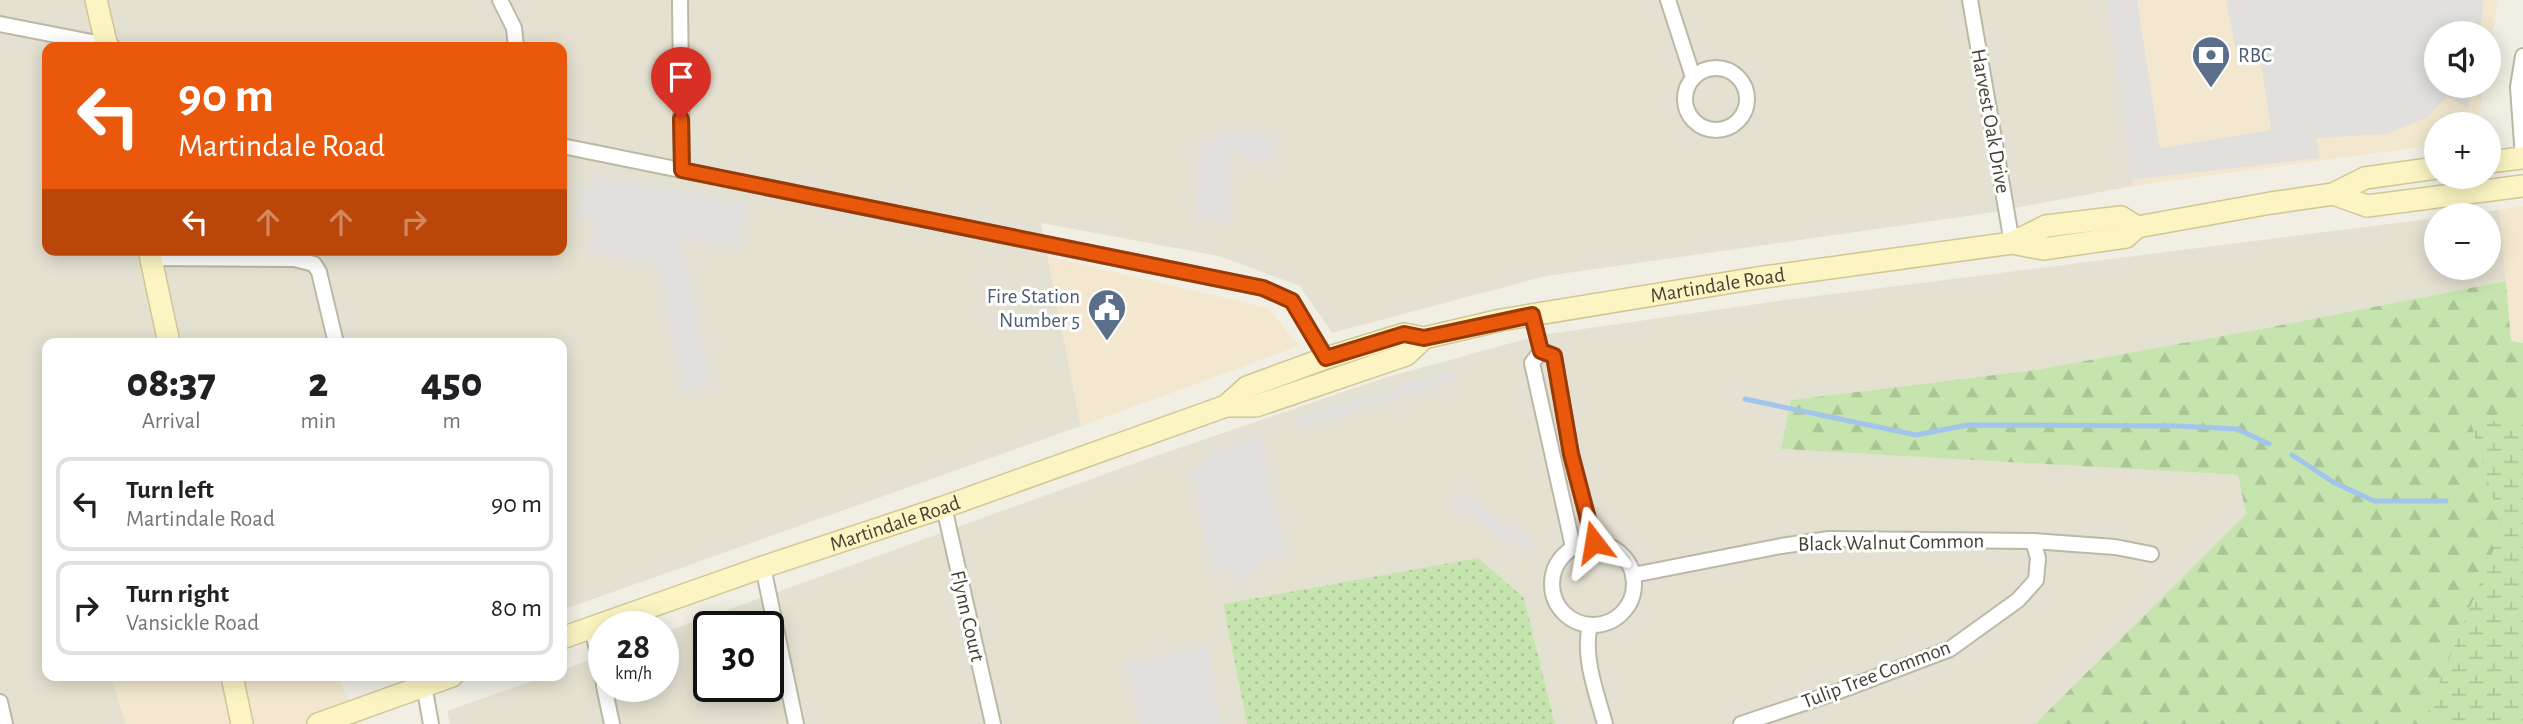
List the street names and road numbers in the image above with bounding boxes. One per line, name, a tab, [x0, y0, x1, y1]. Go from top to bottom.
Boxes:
street label: Harvest Oak Drive	[1967, 47, 2014, 195]
street label: Martindale Road	[1649, 264, 1786, 306]
street label: Martindale Road	[827, 492, 963, 555]
street label: Black Walnut Common	[1798, 530, 1984, 555]
street label: Flynn Court	[947, 568, 988, 664]
street label: Tulip Tree Common	[1799, 636, 1953, 712]

